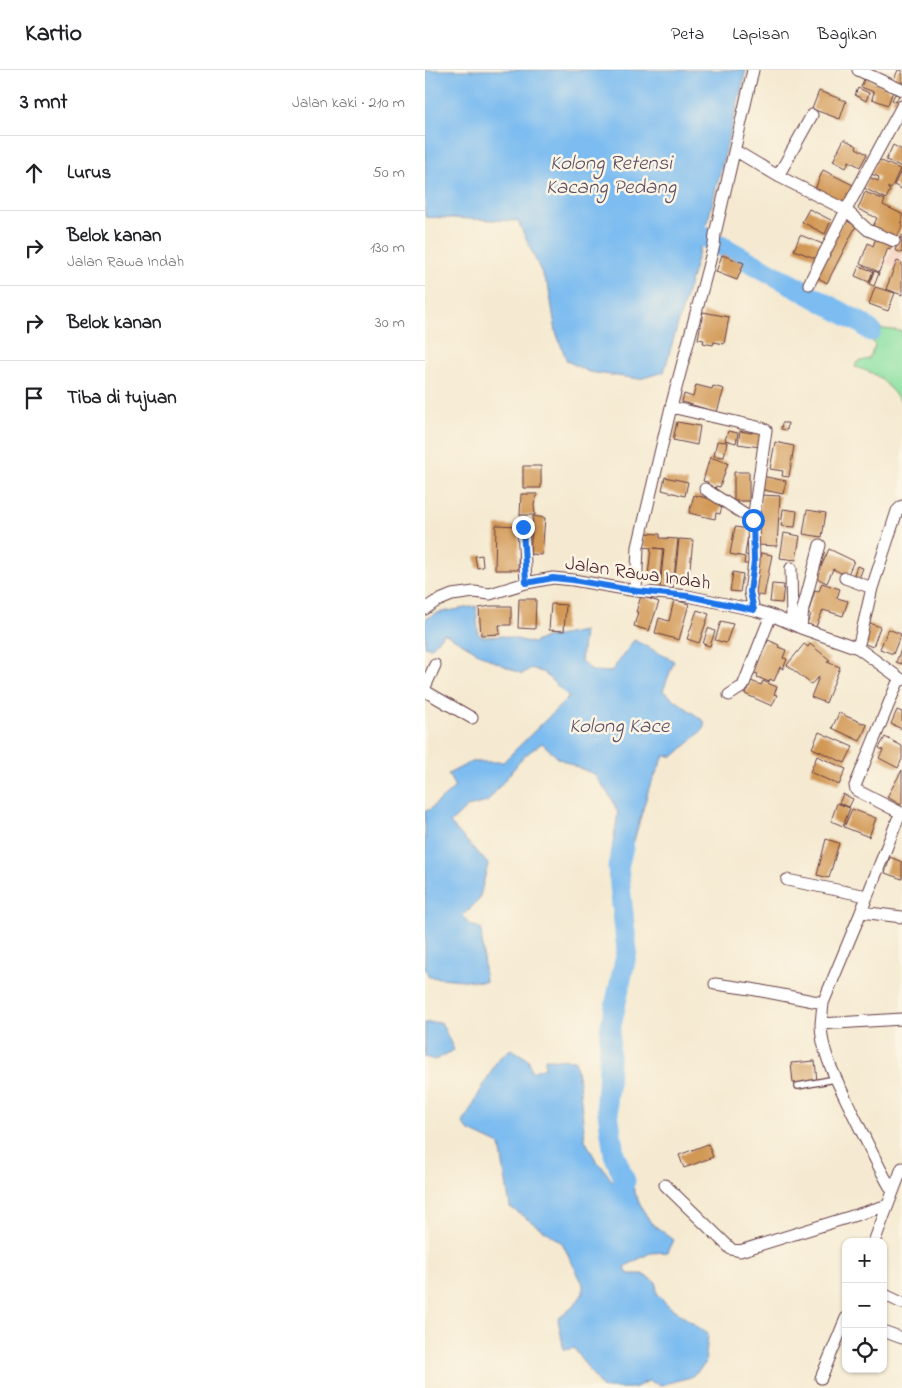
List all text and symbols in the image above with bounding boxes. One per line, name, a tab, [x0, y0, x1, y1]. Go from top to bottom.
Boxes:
text: Kartio	[25, 17, 82, 52]
text: Peta	[671, 22, 704, 48]
text: Lapisan	[732, 22, 789, 48]
text: Bagikan	[817, 22, 877, 48]
text: 3 mnt	[20, 88, 68, 118]
text: Jalan kaki · 210 m	[292, 91, 405, 115]
water label: Kolong Retensi Kacang Pedang	[546, 149, 677, 204]
icon: ahead	[20, 159, 48, 187]
text: Lurus	[67, 160, 111, 187]
text: 50 m	[373, 161, 405, 185]
text: Belok kanan	[67, 223, 161, 250]
icon: right	[20, 234, 48, 262]
text: 130 m	[370, 236, 405, 260]
text: Jalan Rawa Indah	[67, 250, 184, 274]
icon: right	[20, 309, 48, 337]
text: Belok kanan	[67, 310, 161, 337]
text: 30 m	[375, 311, 405, 335]
icon: arrive	[20, 384, 48, 412]
text: Tiba di tujuan	[67, 385, 177, 412]
route start	[742, 509, 765, 532]
route end	[512, 516, 535, 539]
street label: Jalan Rawa Indah	[563, 550, 712, 599]
water label: Kolong Kace	[569, 712, 671, 743]
map controls	[842, 1238, 887, 1373]
button: +	[842, 1238, 887, 1283]
button: −	[842, 1283, 887, 1328]
button: locate	[842, 1328, 887, 1373]

